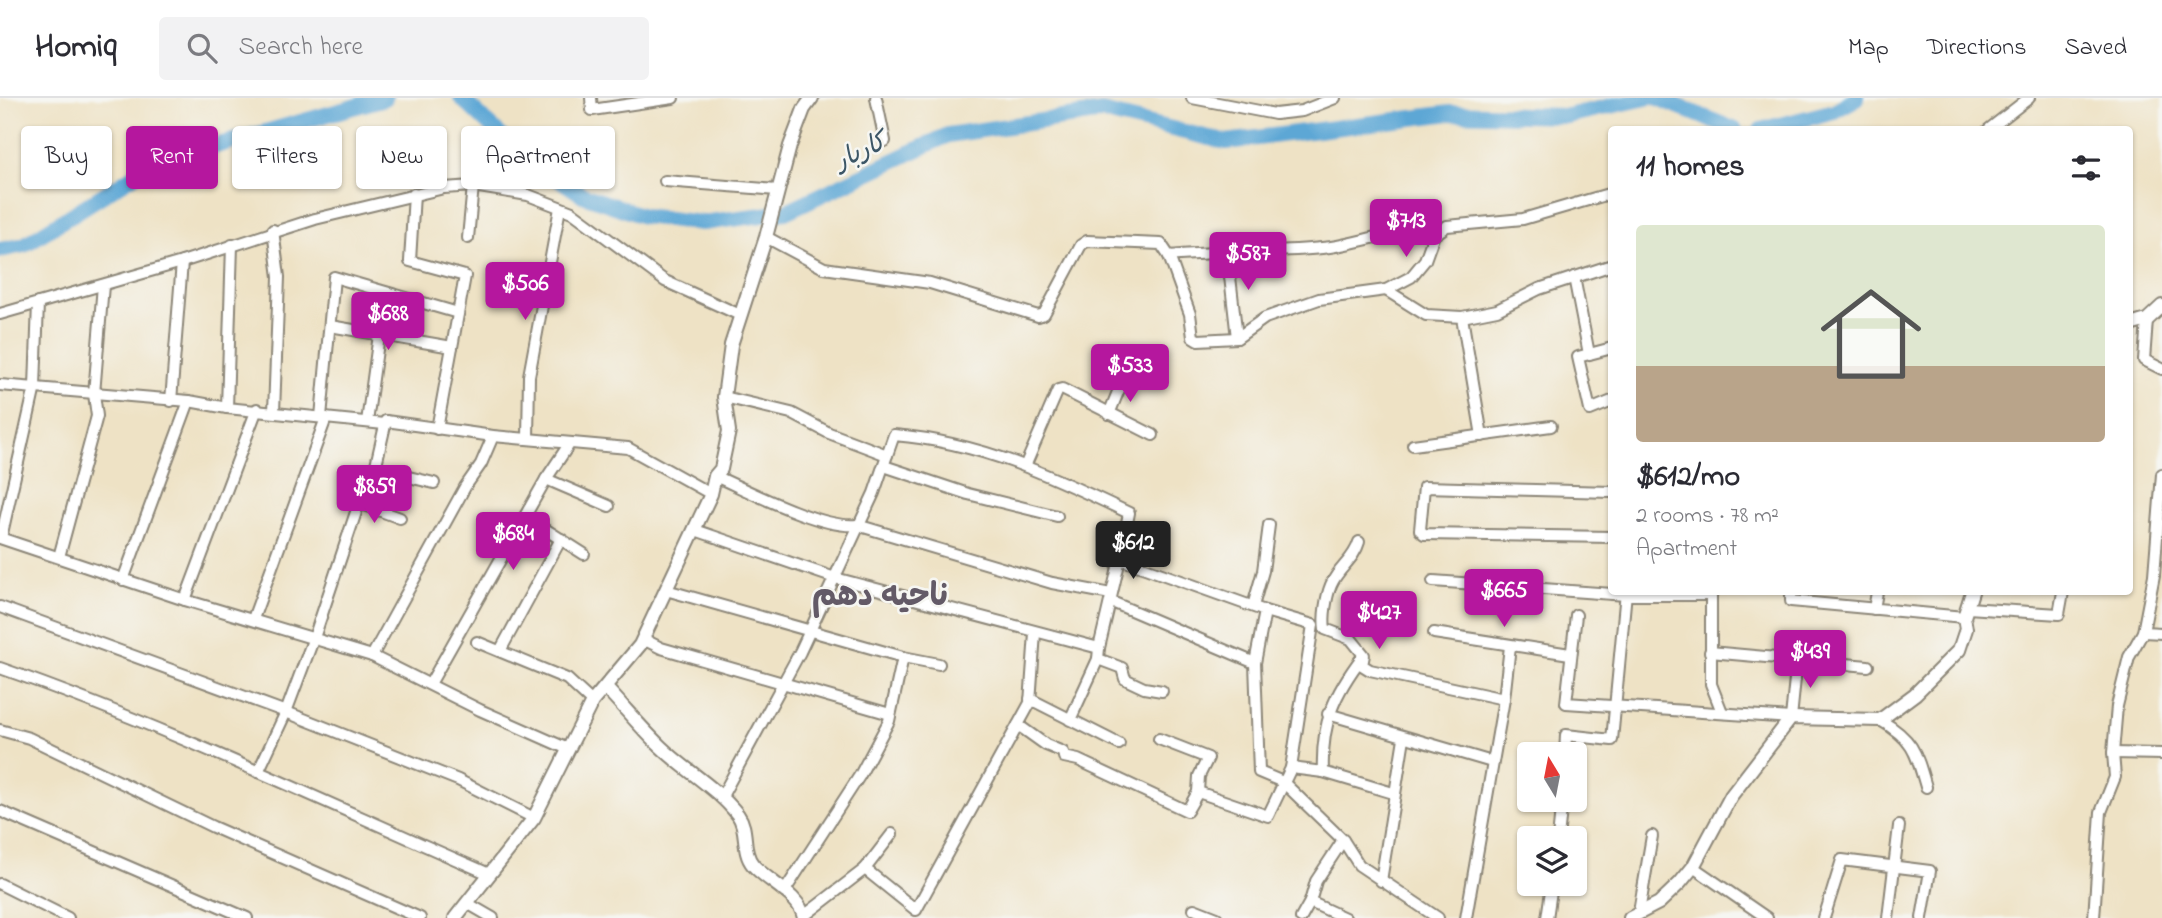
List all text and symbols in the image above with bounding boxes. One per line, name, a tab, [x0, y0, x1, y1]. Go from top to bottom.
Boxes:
search box	[159, 17, 649, 80]
text: Homiq	[35, 24, 117, 72]
icon: search	[183, 29, 221, 67]
text: Search here	[239, 29, 363, 67]
text: Map	[1848, 31, 1889, 66]
text: Directions	[1927, 31, 2026, 66]
text: Saved	[2064, 31, 2127, 66]
water label: کاربار	[826, 122, 898, 182]
chip: Buy	[21, 126, 112, 189]
chip: Rent	[126, 126, 218, 189]
chip: Filters	[232, 126, 342, 189]
chip: New	[356, 126, 447, 189]
chip: Apartment	[461, 126, 615, 189]
text: 11 homes	[1636, 146, 1744, 190]
icon: filters	[2067, 149, 2105, 187]
pin: $713	[1365, 200, 1447, 259]
text: $713	[1386, 205, 1426, 238]
pin: $587	[1207, 232, 1289, 292]
text: $587	[1225, 238, 1271, 271]
pin: $506	[484, 262, 566, 322]
text: $506	[501, 268, 549, 301]
icon: home	[1808, 271, 1934, 397]
pin: $688	[347, 292, 429, 352]
text: $688	[367, 298, 409, 331]
pin: $533	[1089, 344, 1171, 404]
text: $533	[1107, 350, 1153, 383]
text: $612/mo	[1636, 456, 1740, 500]
pin: $859	[333, 466, 415, 525]
text: $859	[353, 471, 395, 504]
text: 2 rooms · 78 m²	[1636, 500, 1779, 533]
pin: $684	[472, 512, 554, 572]
text: $684	[492, 518, 534, 551]
pin: $612	[1092, 522, 1174, 581]
text: $612	[1112, 527, 1154, 560]
text: Apartment	[1636, 533, 1737, 566]
pin: $665	[1463, 570, 1545, 629]
district label: ناحیه دهم	[812, 574, 948, 621]
text: $665	[1480, 575, 1528, 608]
pin: $427	[1338, 592, 1420, 651]
text: $427	[1357, 597, 1401, 630]
pin: $439	[1769, 630, 1851, 690]
text: $439	[1790, 636, 1830, 669]
north arrow	[1517, 742, 1587, 812]
map controls	[1517, 742, 1587, 896]
button: layers	[1517, 826, 1587, 896]

